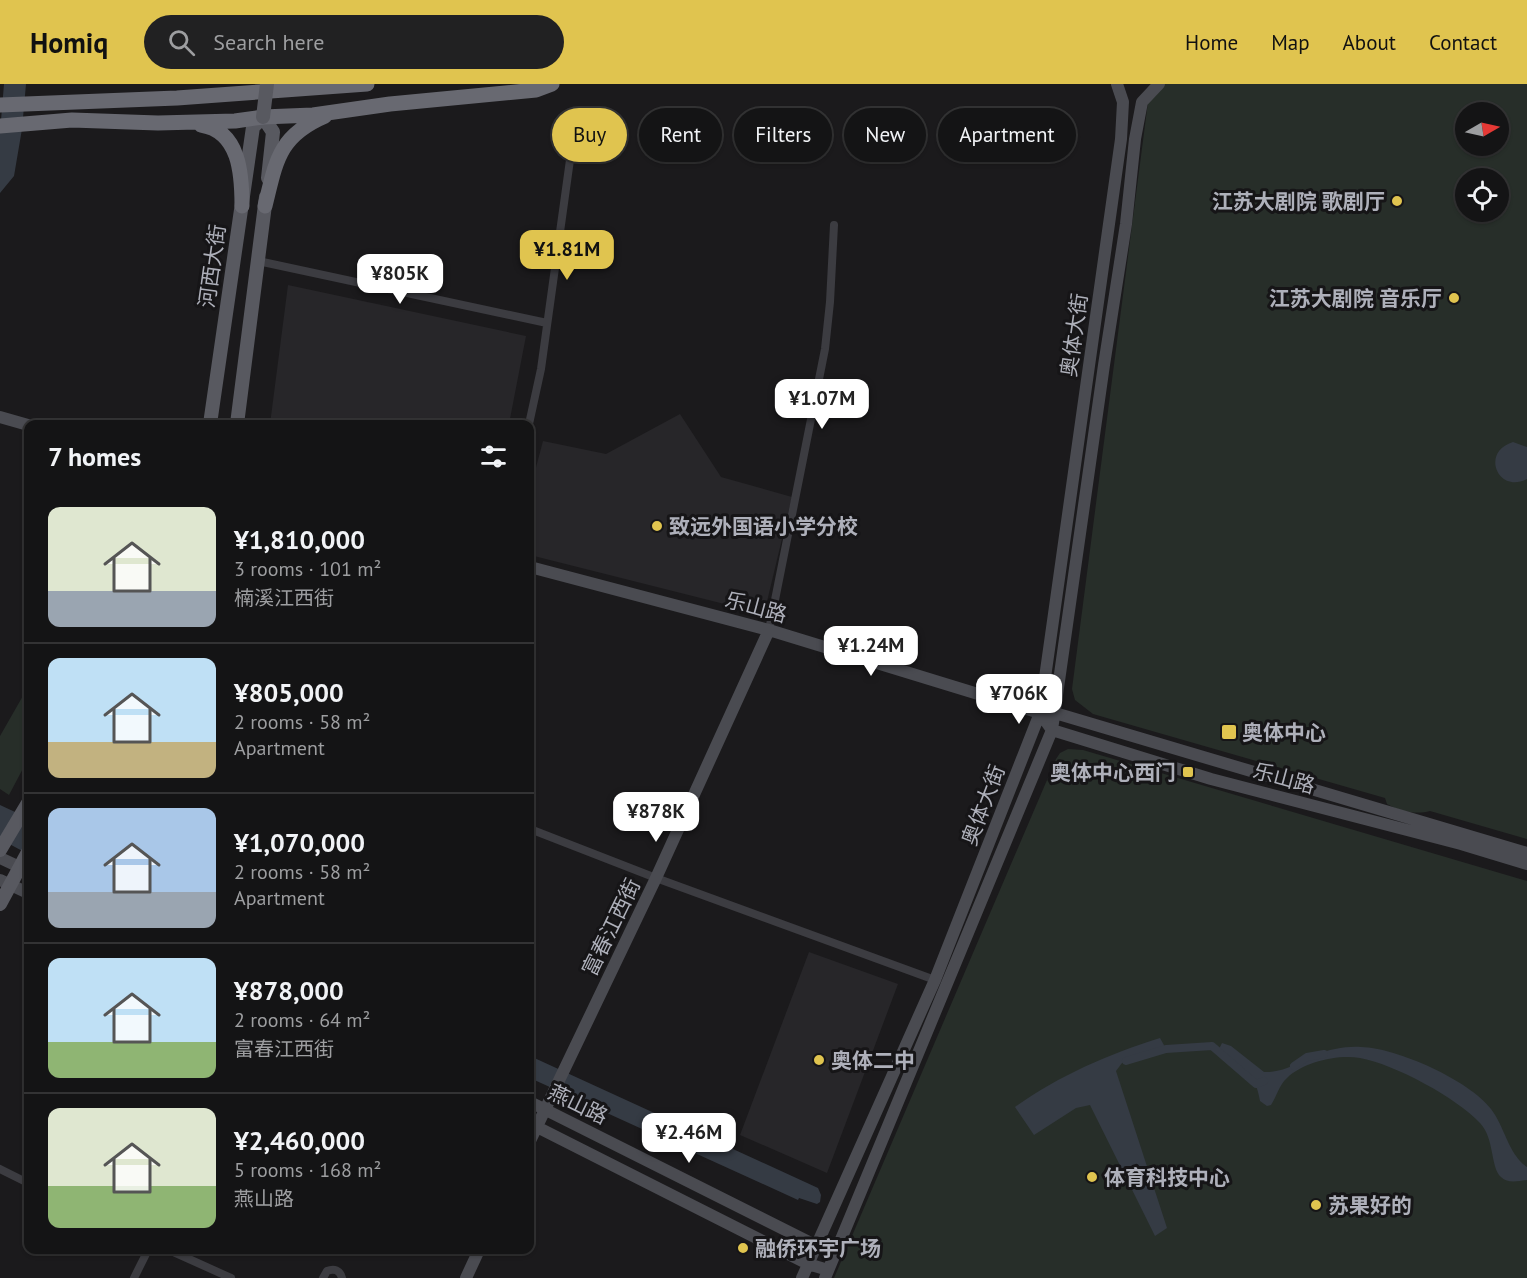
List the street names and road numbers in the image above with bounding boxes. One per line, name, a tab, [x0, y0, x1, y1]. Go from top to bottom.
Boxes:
street label: 河西大街	[193, 223, 231, 309]
street label: 奥体大街	[1055, 292, 1093, 378]
street label: 乐山路	[722, 586, 790, 628]
street label: 乐山路	[1250, 757, 1318, 799]
street label: 奥体大街	[955, 761, 1011, 849]
street label: 富春江西街	[576, 874, 646, 980]
street label: 燕山路	[544, 1078, 612, 1130]

